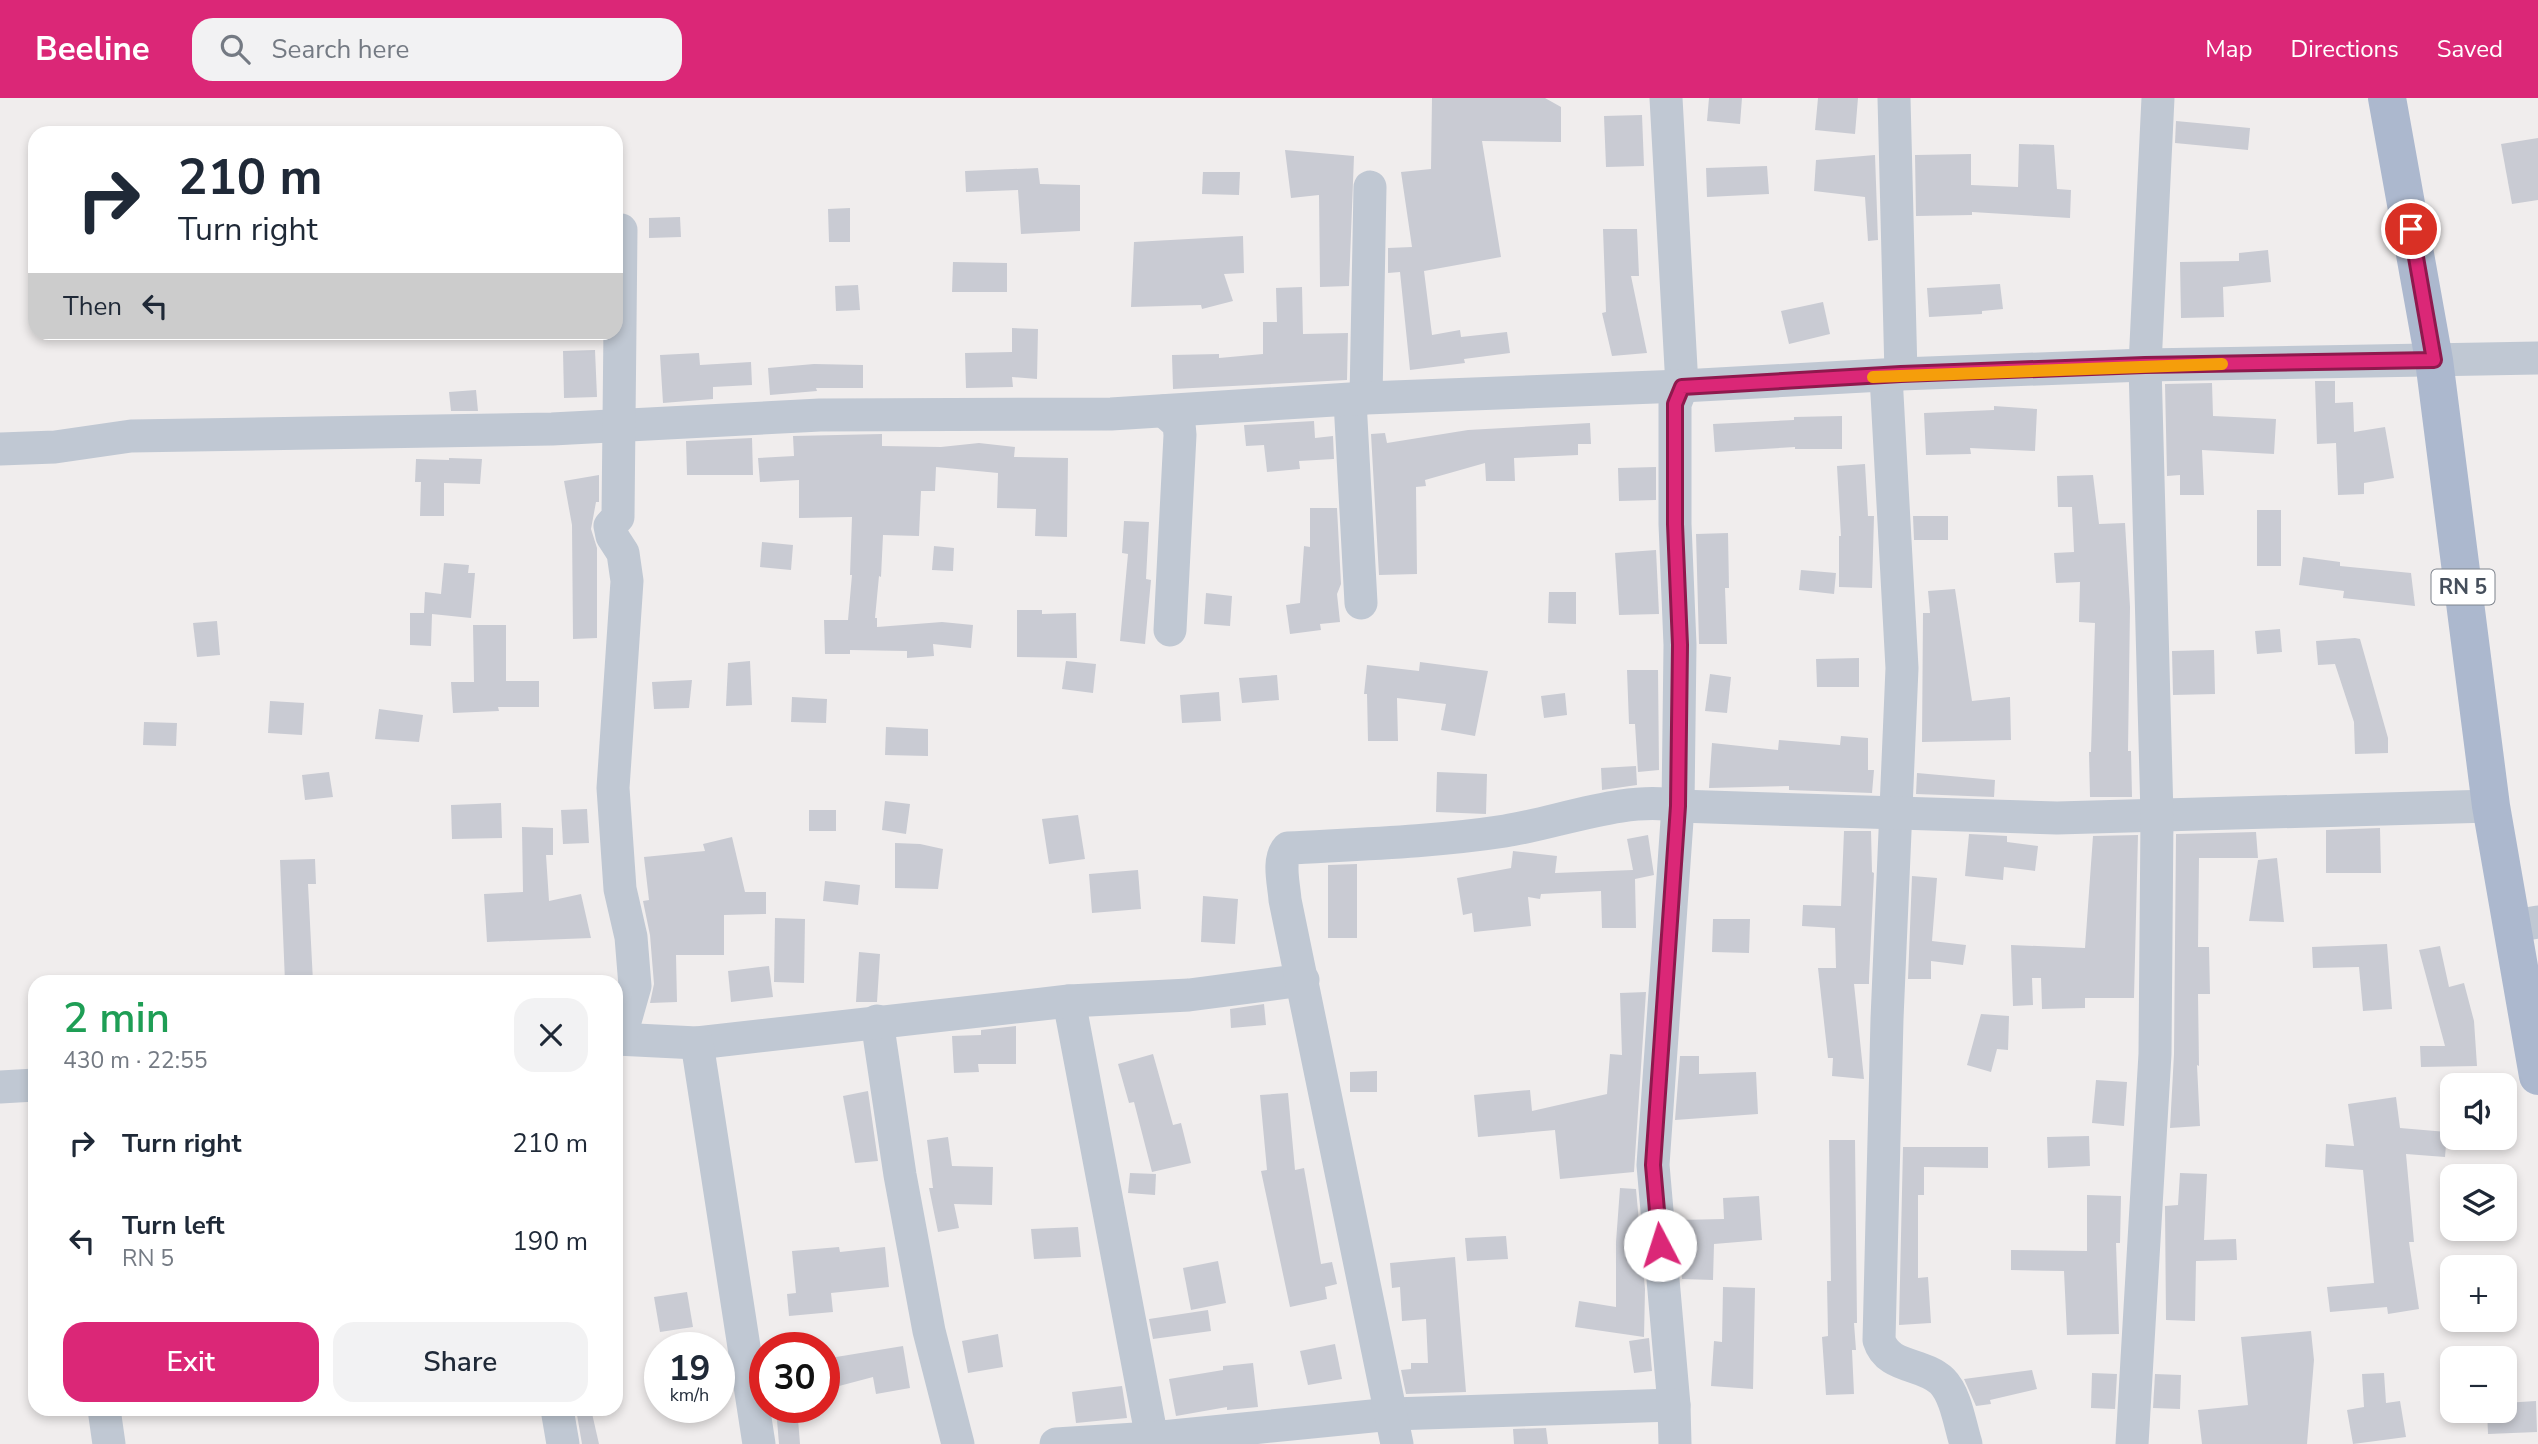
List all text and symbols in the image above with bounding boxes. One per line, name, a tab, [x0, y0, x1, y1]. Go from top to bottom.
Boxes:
search box	[192, 18, 682, 81]
text: Beeline	[35, 27, 150, 72]
icon: search	[216, 30, 254, 68]
text: Search here	[272, 32, 409, 67]
text: Map	[2205, 33, 2252, 65]
text: Directions	[2290, 33, 2399, 65]
text: Saved	[2437, 33, 2503, 65]
text: 210 m	[178, 144, 322, 211]
icon: right	[63, 154, 154, 245]
pin	[2381, 199, 2441, 259]
text: Turn right	[178, 208, 318, 251]
icon: arrive	[2392, 210, 2430, 248]
icon: left	[136, 287, 174, 325]
text: Then	[63, 289, 122, 324]
road number: RN 5	[2432, 570, 2494, 604]
text: 2 min	[63, 990, 170, 1047]
button: close	[514, 998, 588, 1072]
text: 430 m · 22:55	[63, 1045, 208, 1076]
map controls	[2440, 1073, 2517, 1423]
button: sound	[2440, 1073, 2517, 1150]
icon: right	[63, 1124, 101, 1162]
text: Turn right	[122, 1126, 241, 1161]
text: 210 m	[512, 1126, 588, 1161]
button: layers	[2440, 1164, 2517, 1241]
text: Turn left	[122, 1208, 225, 1243]
position arrow	[1623, 1208, 1697, 1282]
icon: left	[63, 1222, 101, 1260]
text: 190 m	[512, 1224, 588, 1259]
text: RN 5	[122, 1243, 174, 1274]
button: +	[2440, 1255, 2517, 1332]
button: Exit	[63, 1322, 319, 1402]
button: Share	[333, 1322, 588, 1402]
speed limit sign: 30	[749, 1332, 840, 1423]
text: 19	[668, 1345, 711, 1392]
button: −	[2440, 1346, 2517, 1423]
text: km/h	[670, 1383, 709, 1407]

